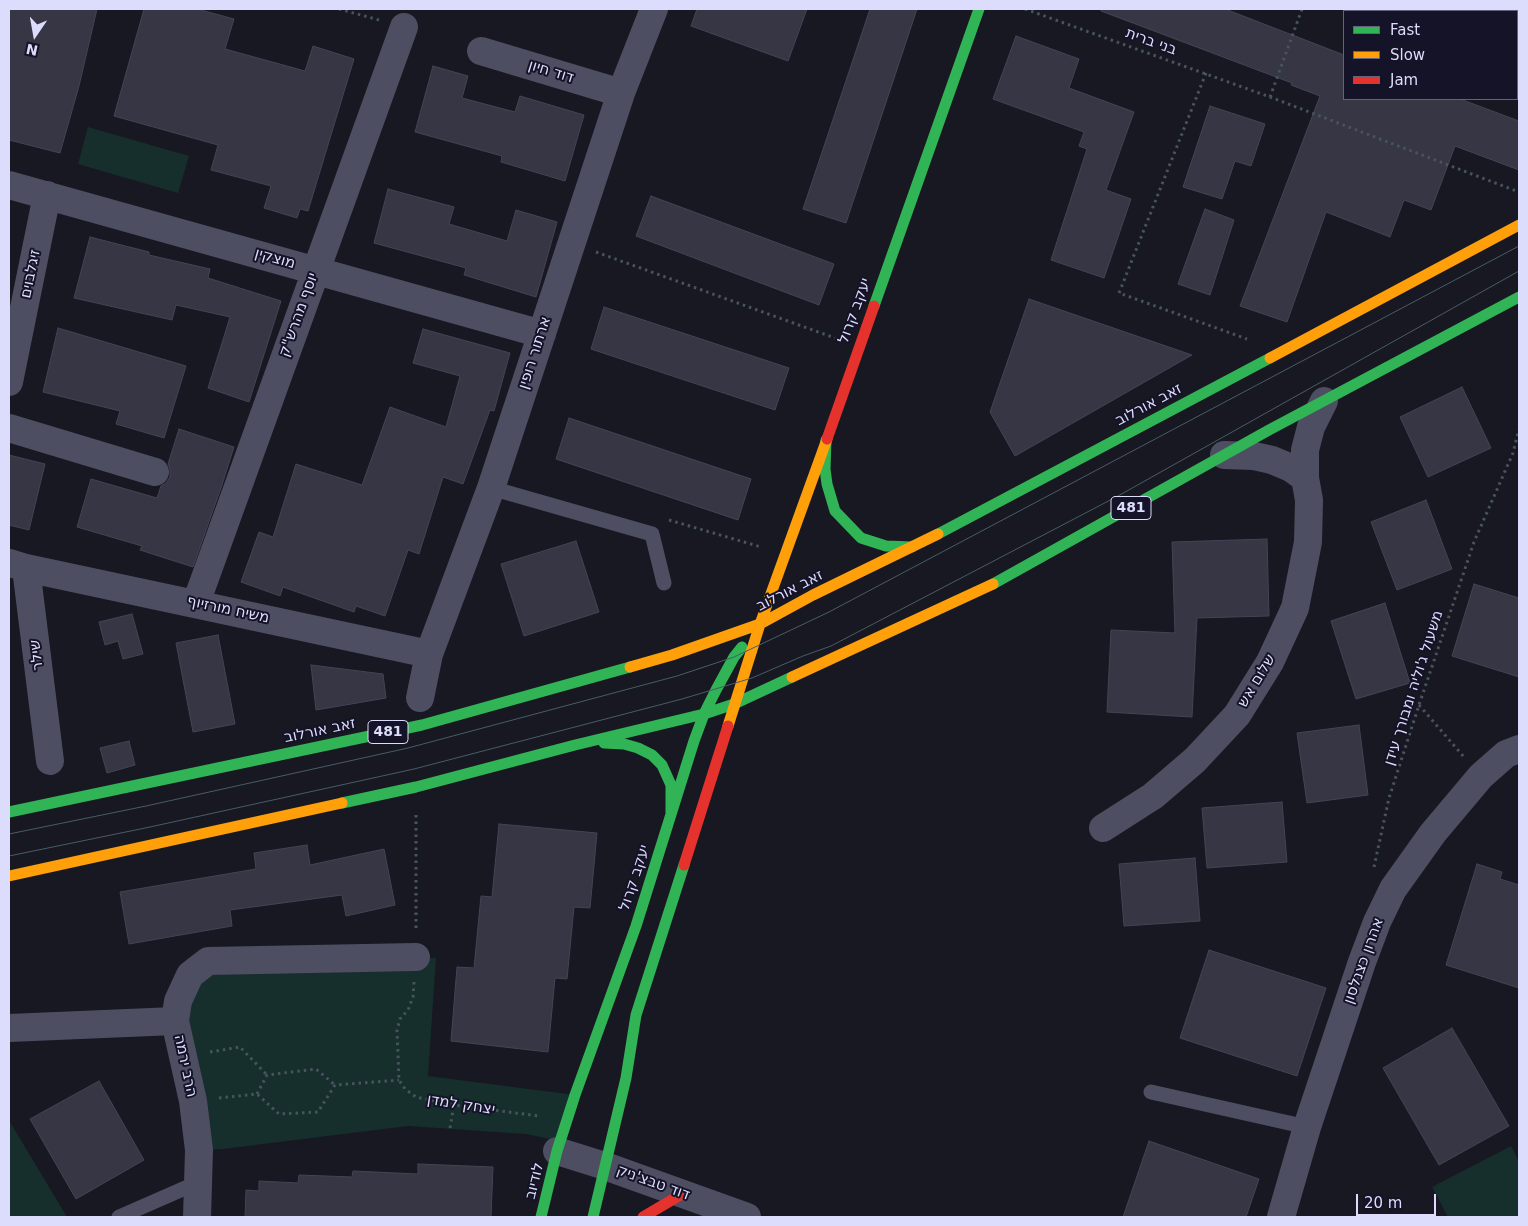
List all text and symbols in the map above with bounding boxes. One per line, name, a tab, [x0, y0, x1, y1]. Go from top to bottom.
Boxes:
north arrow	[10, 10, 60, 60]
legend	[1343, 10, 1518, 100]
text: Fast	[1390, 21, 1420, 39]
street label: בני ברית	[1123, 24, 1179, 60]
text: N	[24, 41, 39, 59]
text: Slow	[1390, 46, 1425, 64]
street label: דוד חיון	[526, 57, 576, 87]
text: Jam	[1390, 71, 1418, 89]
street label: מוצקין	[253, 245, 297, 273]
street label: זיגלבוים	[17, 248, 45, 300]
street label: יוסף מהרש"ק	[275, 270, 323, 360]
street label: יעקב קרול	[835, 276, 875, 346]
street label: ארתור רופין	[515, 315, 555, 391]
street label: זאב אורלוב	[1113, 380, 1185, 430]
road number: 481	[1111, 496, 1151, 520]
street label: זאב אורלוב	[754, 567, 826, 615]
street label: משיח מורזיוף	[185, 592, 271, 628]
street label: משעול ג'וליה ומבורך עידן	[1380, 608, 1448, 768]
street label: שילר	[26, 639, 48, 671]
street label: שלום אש	[1234, 651, 1280, 711]
street label: זאב אורלוב	[283, 715, 357, 747]
road number: 481	[368, 720, 408, 744]
street label: יעקב קרול	[616, 843, 654, 913]
street label: אהרון כצנלסון	[1340, 915, 1388, 1007]
street label: הרב ירמה	[170, 1033, 200, 1099]
street label: יצחק למדן	[426, 1091, 496, 1119]
street label: לודיוב	[522, 1161, 548, 1201]
street label: דוד טבצ'ניק	[614, 1161, 692, 1205]
scale bar	[1358, 1184, 1438, 1216]
text: 20 m	[1364, 1194, 1402, 1212]

